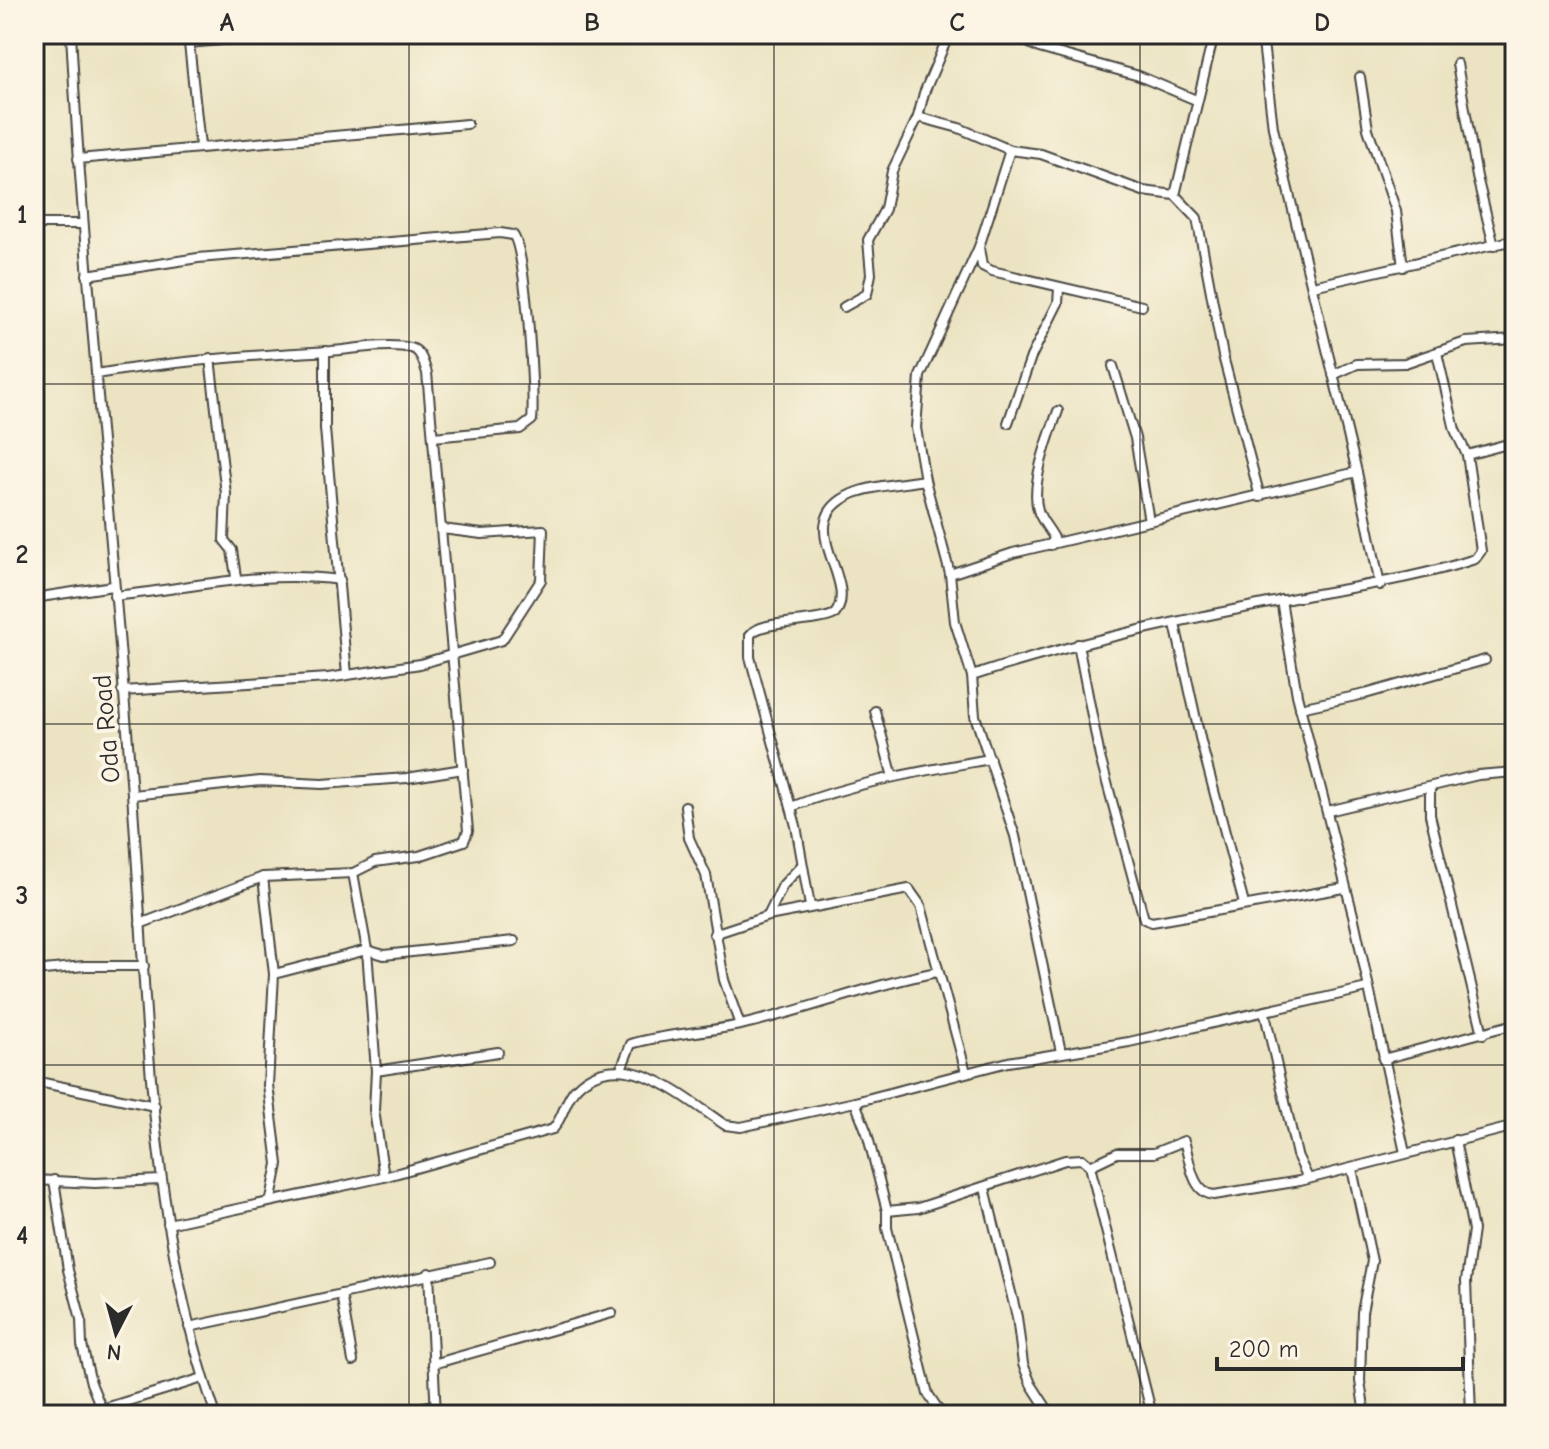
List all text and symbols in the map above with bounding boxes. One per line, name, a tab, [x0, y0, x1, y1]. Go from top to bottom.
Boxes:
text: A	[220, 8, 235, 38]
text: B	[584, 8, 600, 38]
text: C	[949, 8, 965, 38]
text: D	[1314, 8, 1330, 38]
text: 1	[17, 200, 27, 230]
text: 2	[16, 540, 28, 570]
street label: Oda Road	[87, 673, 127, 784]
text: 3	[16, 881, 28, 911]
text: 4	[16, 1221, 28, 1251]
north arrow	[76, 1293, 156, 1373]
scale bar	[1217, 1321, 1463, 1371]
text: 200 m	[1229, 1335, 1299, 1363]
text: N	[106, 1338, 123, 1366]

